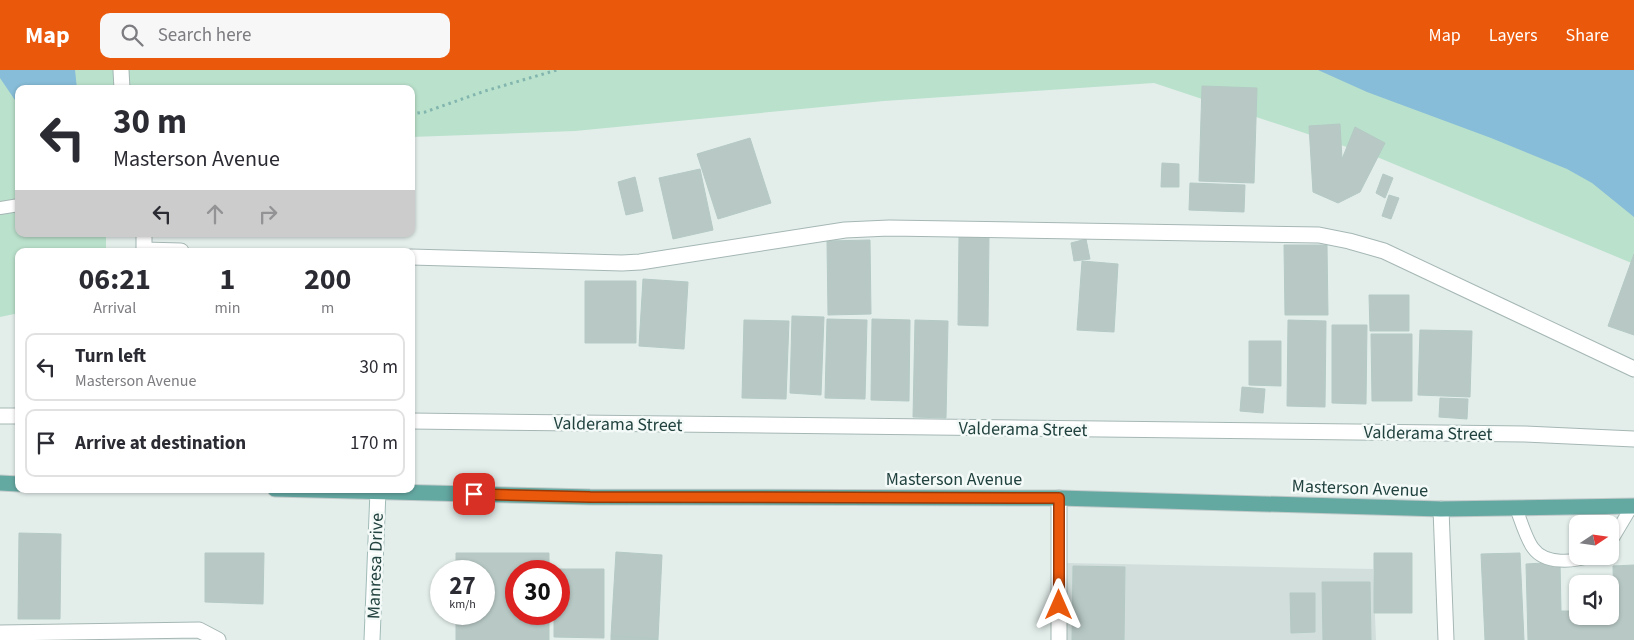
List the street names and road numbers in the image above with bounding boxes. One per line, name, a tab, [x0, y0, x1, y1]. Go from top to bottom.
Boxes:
street label: Valderama Street	[553, 411, 683, 438]
street label: Valderama Street	[958, 416, 1088, 443]
street label: Valderama Street	[1363, 420, 1493, 447]
street label: Masterson Avenue	[886, 467, 1022, 492]
street label: Masterson Avenue	[1291, 474, 1429, 503]
street label: Manresa Drive	[361, 512, 390, 620]

